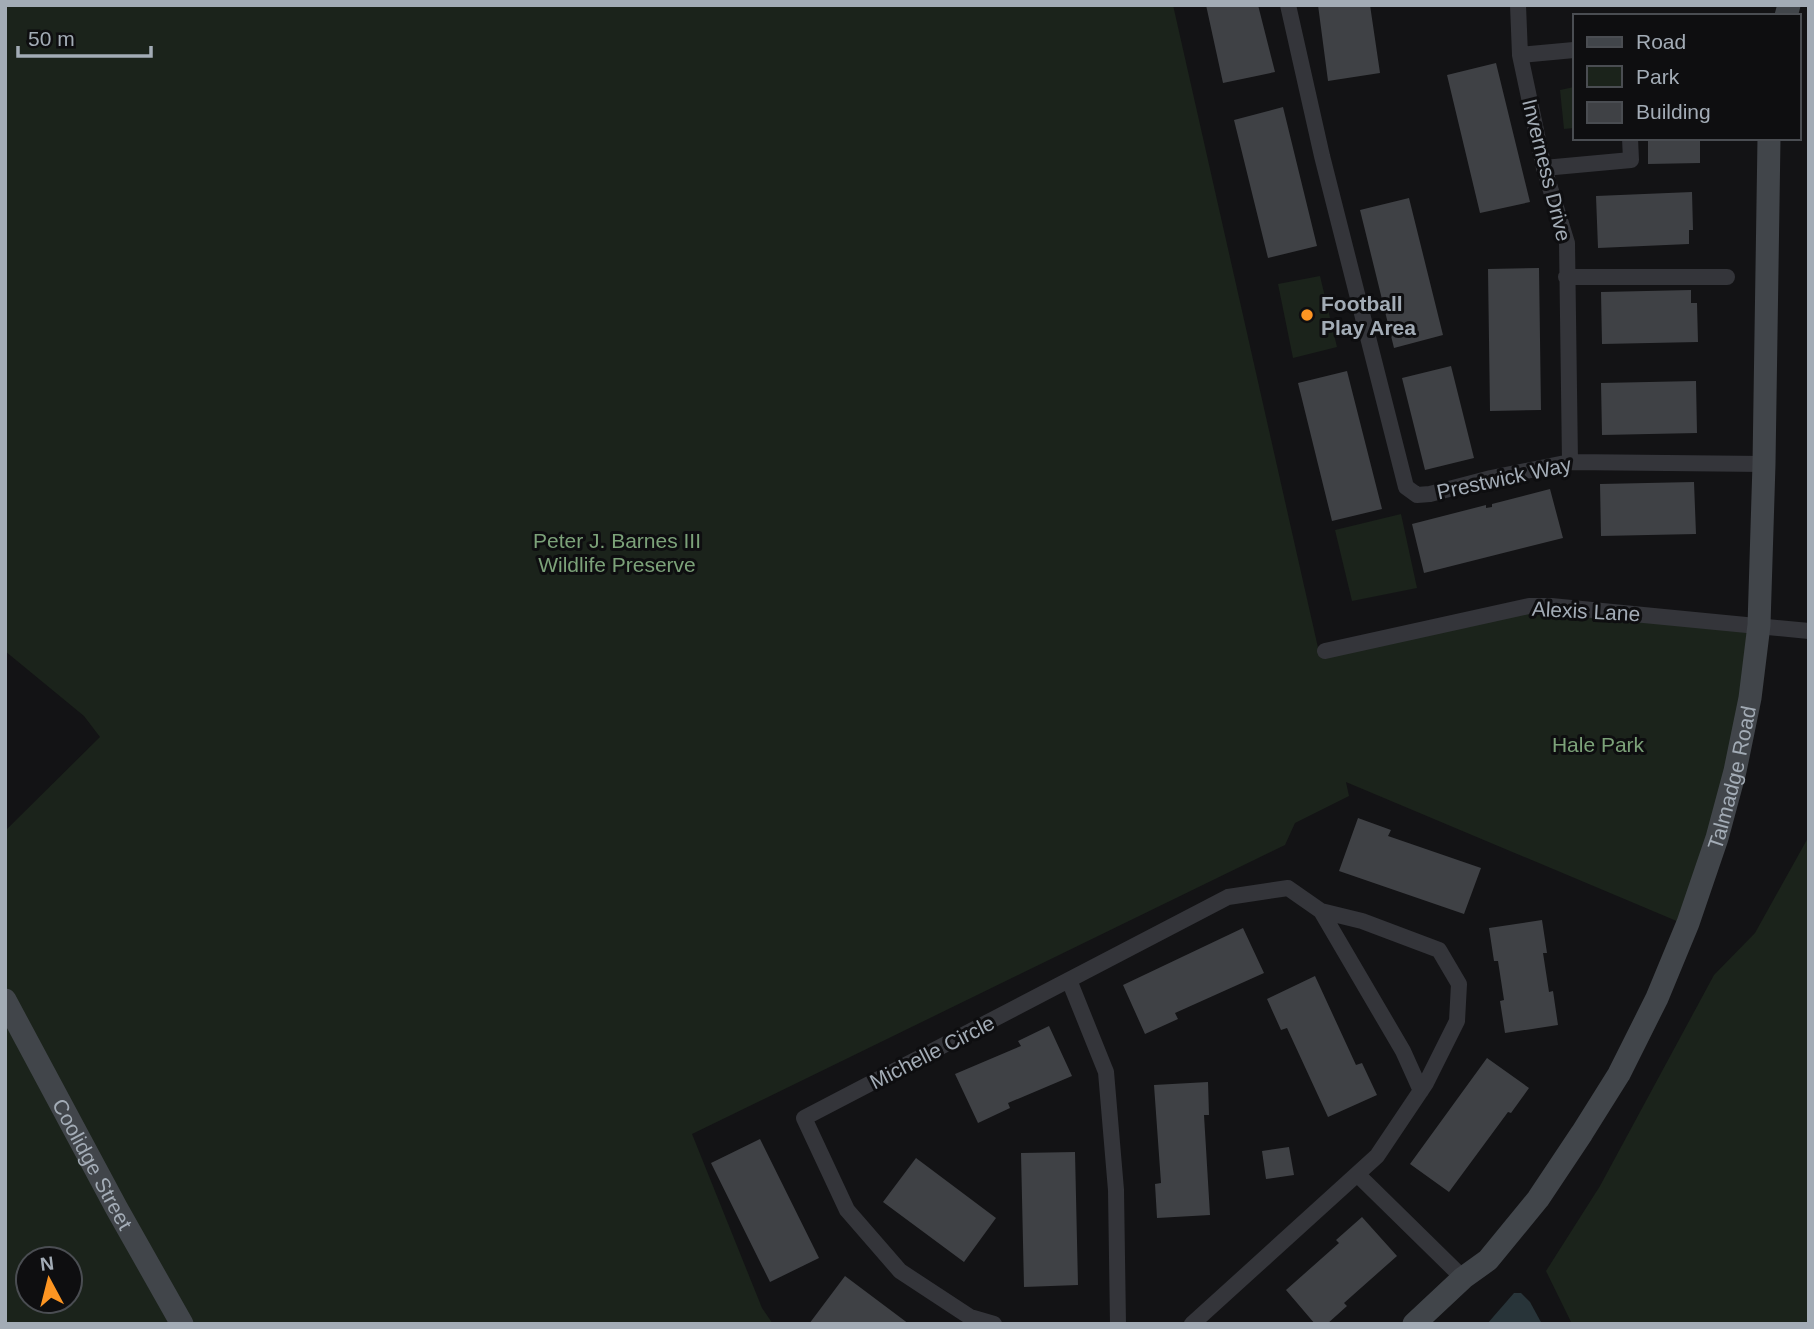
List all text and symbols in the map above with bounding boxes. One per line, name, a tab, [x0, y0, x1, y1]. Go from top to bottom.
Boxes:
scale bar	[18, 14, 150, 58]
legend	[1573, 14, 1800, 140]
text: 50 m	[28, 27, 75, 50]
text: Road	[1636, 30, 1686, 53]
text: Park	[1636, 65, 1680, 88]
street label: Inverness Drive	[1518, 96, 1576, 244]
text: Building	[1636, 100, 1711, 123]
place label: Football Play Area	[1321, 292, 1416, 339]
marker: Football Play Area	[1299, 307, 1315, 323]
street label: Prestwick Way	[1435, 452, 1574, 503]
park label: Peter J. Barnes III Wildlife Preserve	[533, 529, 701, 576]
street label: Alexis Lane	[1531, 597, 1641, 625]
street label: Talmadge Road	[1702, 704, 1760, 852]
park label: Hale Park	[1552, 733, 1645, 756]
street label: Michelle Circle	[866, 1011, 998, 1093]
street label: Coolidge Street	[49, 1095, 138, 1233]
north arrow	[14, 1245, 84, 1315]
text: N	[39, 1252, 55, 1275]

